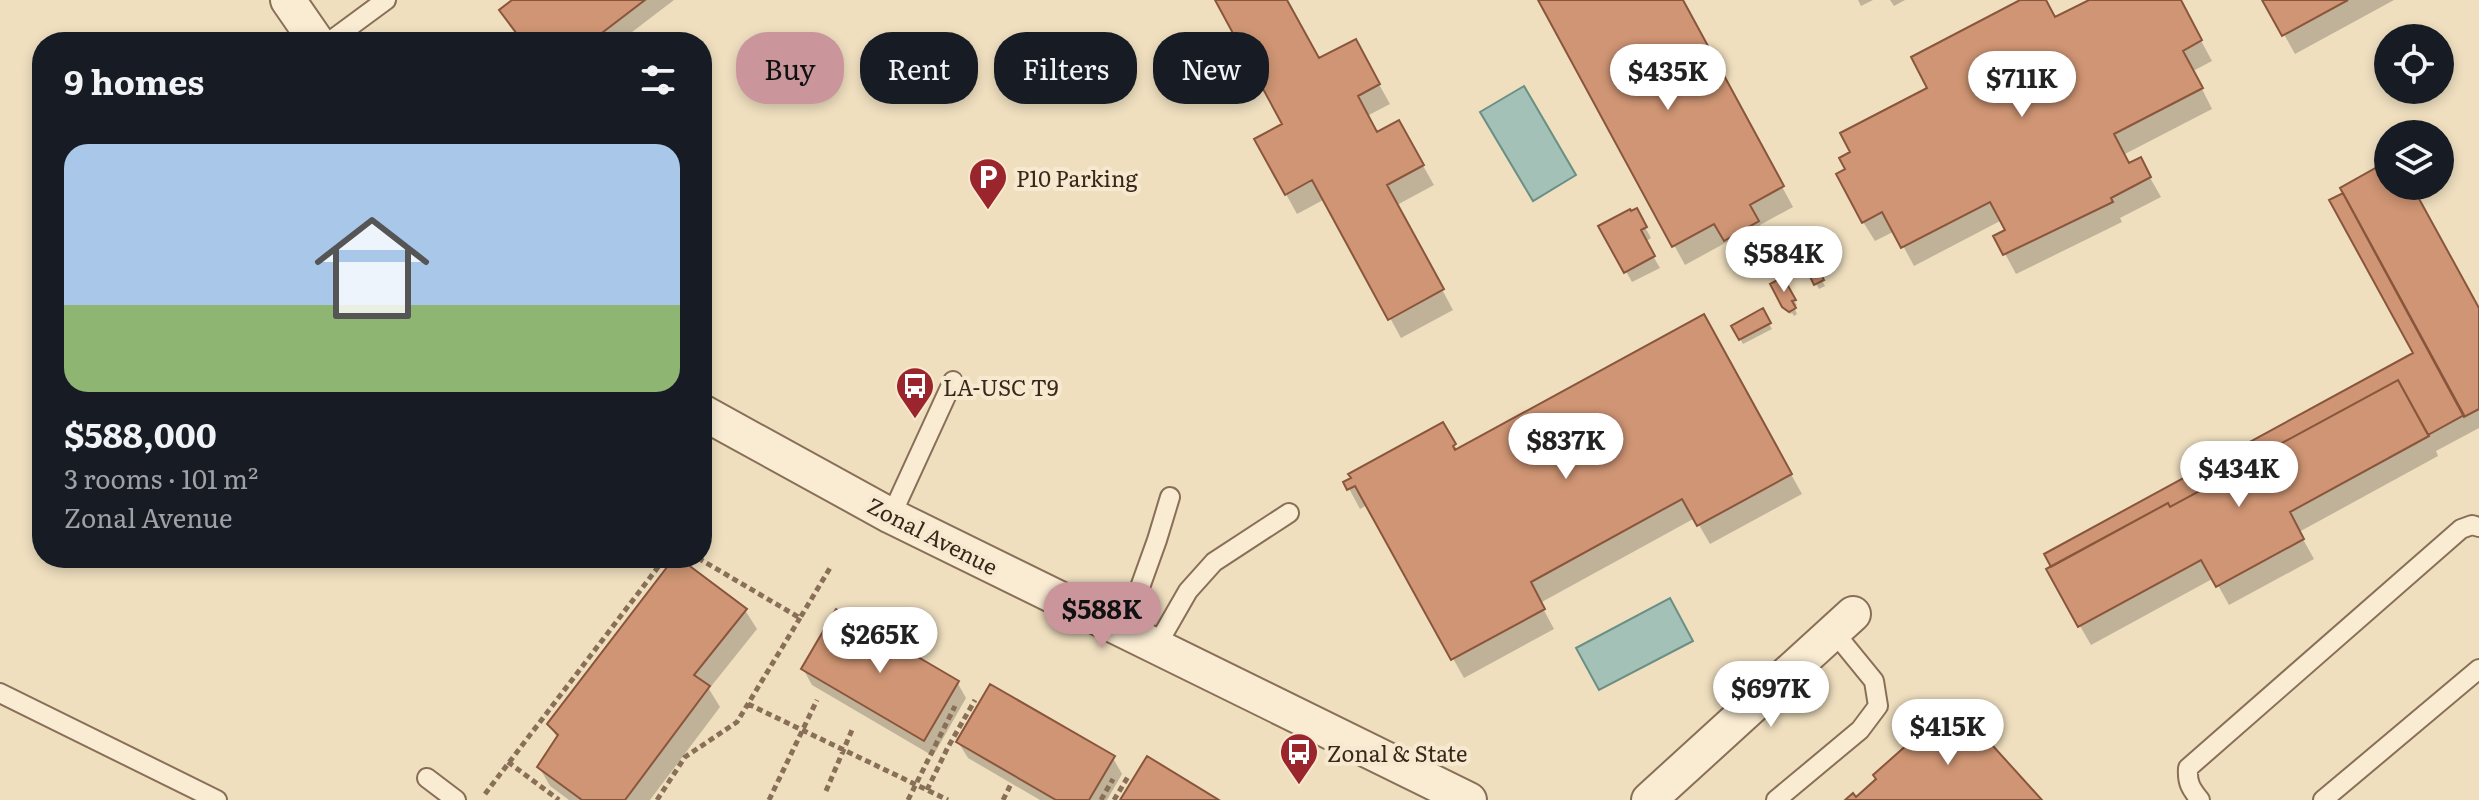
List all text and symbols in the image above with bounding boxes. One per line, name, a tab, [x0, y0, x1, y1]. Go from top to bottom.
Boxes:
map controls	[2374, 24, 2454, 200]
button: locate	[2374, 24, 2454, 104]
chip: Buy	[736, 32, 844, 104]
chip: Rent	[860, 32, 978, 104]
chip: Filters	[994, 32, 1137, 104]
chip: New	[1153, 32, 1269, 104]
pin: $435K	[1612, 44, 1724, 112]
text: $435K	[1628, 50, 1708, 89]
pin: $711K	[1966, 51, 2078, 119]
text: 9 homes	[64, 55, 204, 105]
text: $711K	[1986, 57, 2058, 96]
icon: filters	[636, 58, 680, 102]
button: layers	[2374, 120, 2454, 200]
parking icon: P10 Parking	[967, 156, 1009, 211]
place label: P10 Parking	[1016, 161, 1138, 194]
icon: home	[300, 196, 444, 340]
pin: $584K	[1728, 226, 1840, 294]
text: $584K	[1744, 232, 1825, 271]
bus stop icon: LA-USC T9	[894, 365, 936, 420]
place label: LA-USC T9	[943, 370, 1059, 403]
text: $588,000	[64, 408, 217, 458]
pin: $837K	[1510, 413, 1622, 481]
text: $837K	[1526, 419, 1606, 458]
pin: $434K	[2183, 441, 2295, 509]
text: $434K	[2198, 447, 2280, 486]
text: 3 rooms · 101 m²	[64, 458, 258, 497]
street label: Zonal Avenue	[862, 488, 1004, 582]
text: Zonal Avenue	[64, 497, 232, 536]
pin: $588K	[1046, 582, 1158, 650]
text: $588K	[1062, 588, 1142, 627]
pin: $265K	[824, 607, 936, 675]
text: $265K	[840, 613, 920, 652]
pin: $697K	[1715, 661, 1827, 729]
text: $697K	[1731, 667, 1811, 706]
pin: $415K	[1892, 699, 2004, 767]
text: $415K	[1910, 705, 1986, 744]
bus stop icon: Zonal & State	[1278, 731, 1320, 786]
place label: Zonal & State	[1327, 736, 1468, 769]

